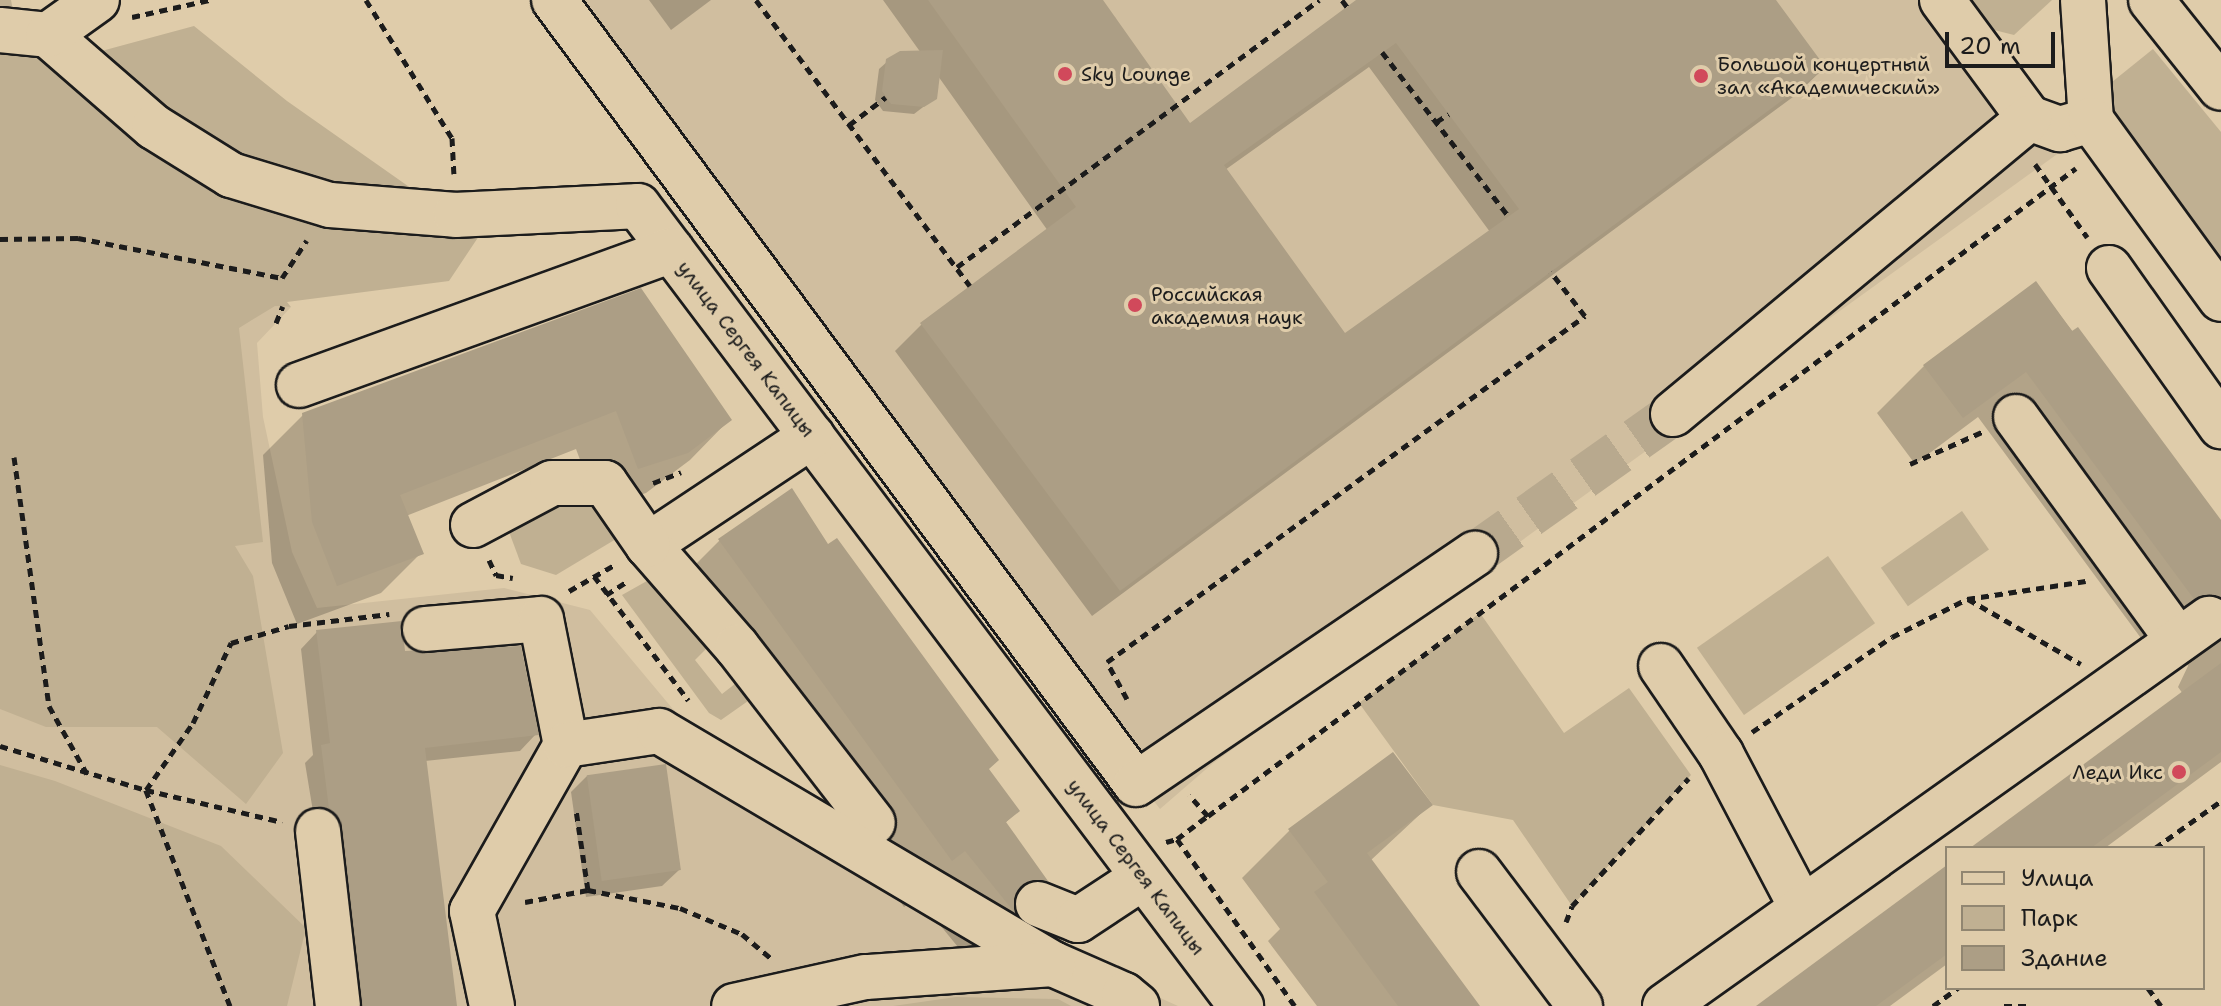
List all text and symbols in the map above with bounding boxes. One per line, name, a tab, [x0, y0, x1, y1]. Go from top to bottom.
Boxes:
scale bar	[1949, 16, 2059, 66]
text: 20 m	[1959, 30, 2021, 62]
place label: Большой концертный зал «Академический»	[1717, 52, 1940, 99]
place label: Sky Lounge	[1081, 62, 1191, 86]
marker: Sky Lounge	[1056, 65, 1074, 83]
marker: Большой концертный зал «Академический»	[1692, 67, 1710, 85]
street label: улица Сергея Капицы	[672, 256, 820, 442]
place label: Российская академия наук	[1151, 282, 1303, 329]
marker: Российская академия наук	[1126, 296, 1144, 314]
place label: Леди Икс	[2072, 760, 2163, 784]
marker: Леди Икс	[2170, 763, 2188, 781]
street label: улица Сергея Капицы	[1062, 774, 1210, 960]
legend	[1945, 846, 2205, 990]
text: Улица	[2021, 862, 2094, 894]
text: Парк	[2021, 902, 2078, 934]
text: Здание	[2021, 942, 2108, 974]

